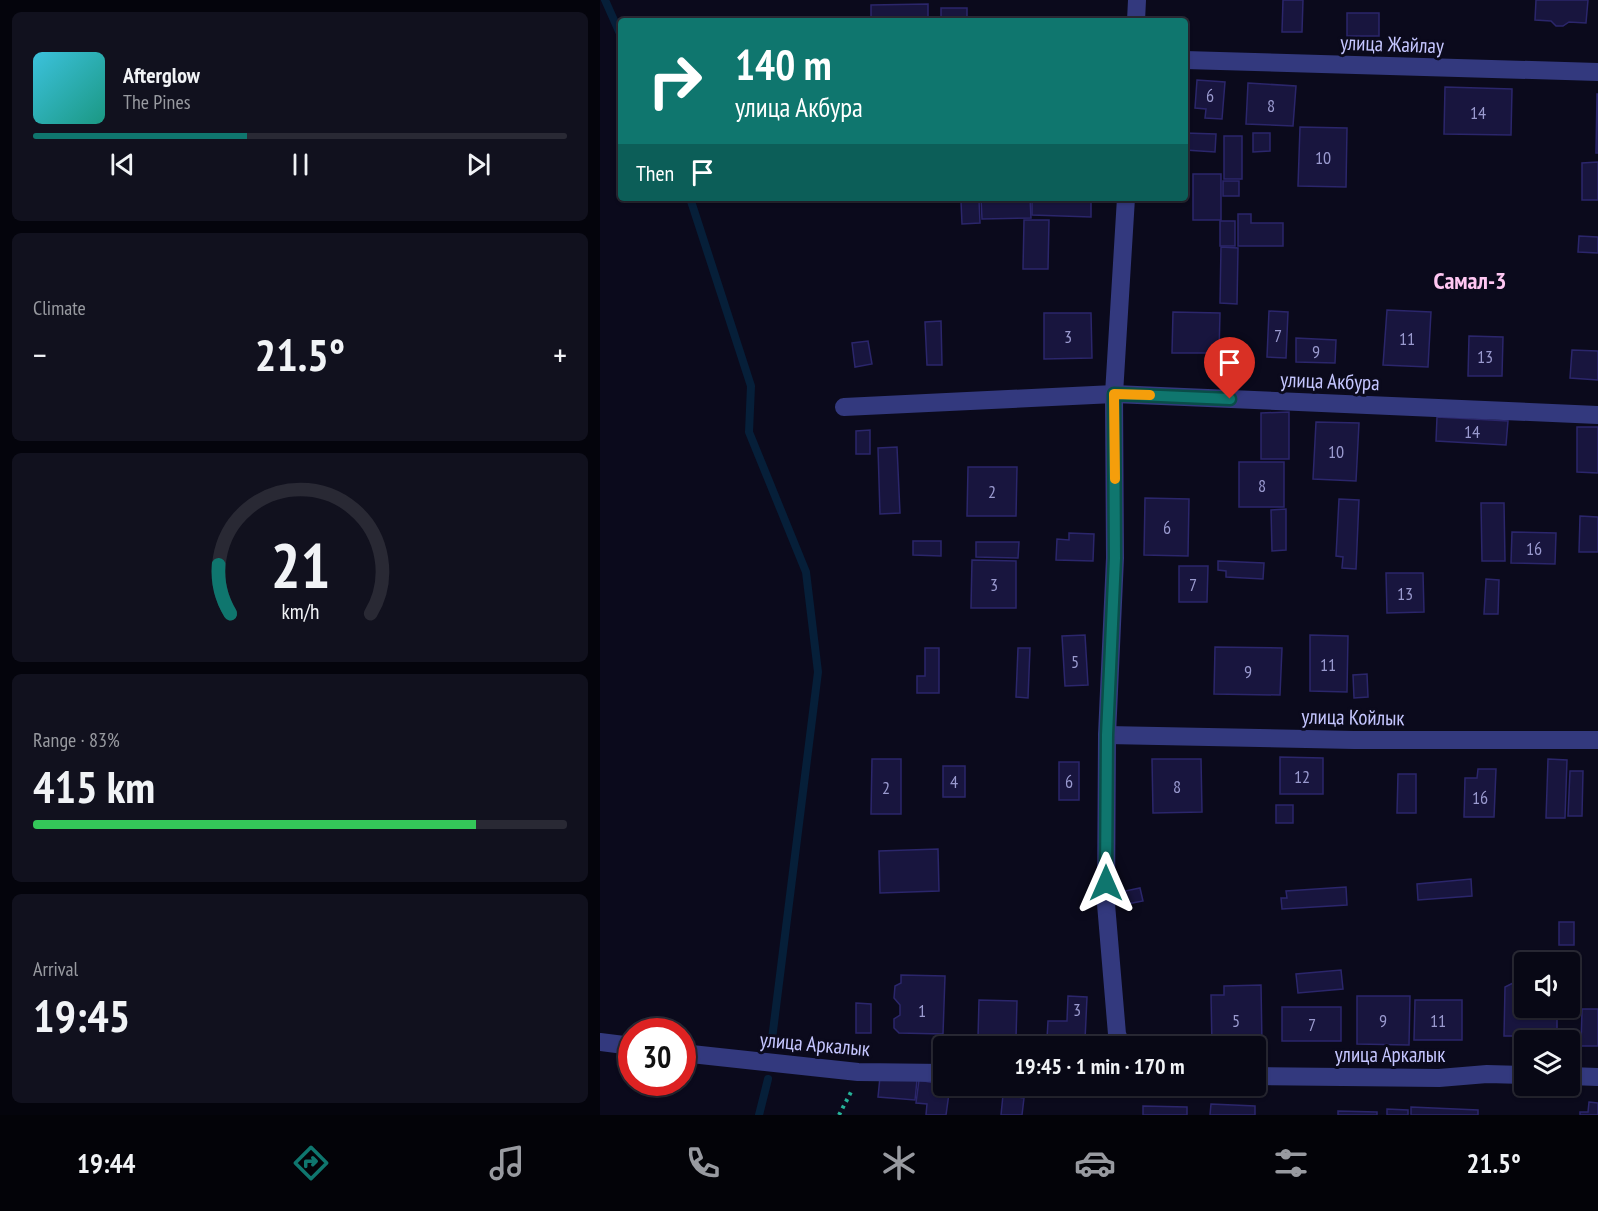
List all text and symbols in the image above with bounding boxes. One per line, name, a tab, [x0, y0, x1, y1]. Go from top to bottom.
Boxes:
street label: улица Жайлау	[1340, 29, 1444, 59]
text: 140 m	[735, 37, 832, 92]
icon: right	[636, 42, 714, 120]
text: Afterglow	[123, 61, 200, 89]
house number: 6	[1206, 84, 1214, 107]
text: The Pines	[123, 89, 190, 115]
text: улица Акбура	[735, 90, 863, 124]
house number: 8	[1267, 94, 1275, 117]
house number: 14	[1470, 101, 1486, 124]
house number: 10	[1315, 146, 1331, 169]
icon: previous	[106, 148, 139, 181]
icon: pause	[284, 148, 317, 181]
icon: next	[462, 148, 495, 181]
icon: arrive	[686, 156, 719, 189]
text: Then	[636, 159, 674, 187]
district label: Самал-3	[1433, 265, 1507, 296]
text: Climate	[33, 295, 86, 321]
house number: 7	[1274, 324, 1282, 347]
text: 21.5°	[255, 325, 345, 383]
house number: 3	[1064, 325, 1072, 348]
house number: 11	[1399, 327, 1415, 350]
text: −	[33, 333, 47, 376]
text: +	[553, 333, 567, 376]
pin	[1204, 337, 1255, 399]
house number: 9	[1312, 340, 1320, 363]
house number: 13	[1477, 345, 1493, 368]
icon: arrive	[1213, 346, 1246, 379]
street label: улица Акбура	[1280, 366, 1380, 396]
house number: 14	[1464, 420, 1480, 443]
house number: 10	[1328, 440, 1344, 463]
house number: 8	[1258, 474, 1266, 497]
house number: 2	[988, 480, 996, 503]
house number: 6	[1163, 516, 1171, 539]
text: 21	[270, 525, 330, 606]
house number: 16	[1526, 537, 1542, 560]
house number: 3	[990, 573, 998, 596]
house number: 7	[1189, 573, 1197, 596]
house number: 13	[1397, 582, 1413, 605]
text: km/h	[281, 598, 319, 626]
house number: 5	[1071, 650, 1079, 673]
house number: 11	[1320, 653, 1336, 676]
house number: 9	[1244, 660, 1252, 683]
street label: улица Койлык	[1301, 703, 1405, 731]
text: Range · 83%	[33, 727, 120, 753]
text: 415 km	[33, 757, 155, 815]
house number: 12	[1294, 765, 1310, 788]
house number: 4	[950, 770, 958, 793]
house number: 6	[1065, 770, 1073, 793]
house number: 8	[1173, 775, 1181, 798]
house number: 2	[882, 776, 890, 799]
house number: 16	[1472, 786, 1488, 809]
position arrow	[1074, 851, 1138, 915]
map controls	[1514, 952, 1580, 1096]
button: sound	[1514, 952, 1580, 1018]
text: Arrival	[33, 956, 78, 982]
text: 19:45	[33, 986, 130, 1044]
house number: 3	[1073, 998, 1081, 1021]
house number: 1	[918, 999, 926, 1022]
house number: 5	[1232, 1009, 1240, 1032]
house number: 9	[1379, 1009, 1387, 1032]
house number: 11	[1430, 1009, 1446, 1032]
house number: 7	[1308, 1013, 1316, 1036]
speed limit sign: 30	[618, 1018, 696, 1096]
street label: улица Аркалык	[759, 1026, 871, 1062]
button: layers	[1514, 1030, 1580, 1096]
street label: улица Аркалык	[1335, 1041, 1445, 1068]
text: 19:45 · 1 min · 170 m	[1014, 1052, 1185, 1080]
icon: directions	[290, 1142, 332, 1184]
icon: music	[486, 1142, 528, 1184]
icon: phone	[682, 1142, 724, 1184]
icon: climate	[878, 1142, 920, 1184]
icon: car	[1074, 1142, 1116, 1184]
icon: filters	[1270, 1142, 1312, 1184]
text: 19:44	[77, 1146, 135, 1180]
text: 21.5°	[1467, 1146, 1521, 1180]

